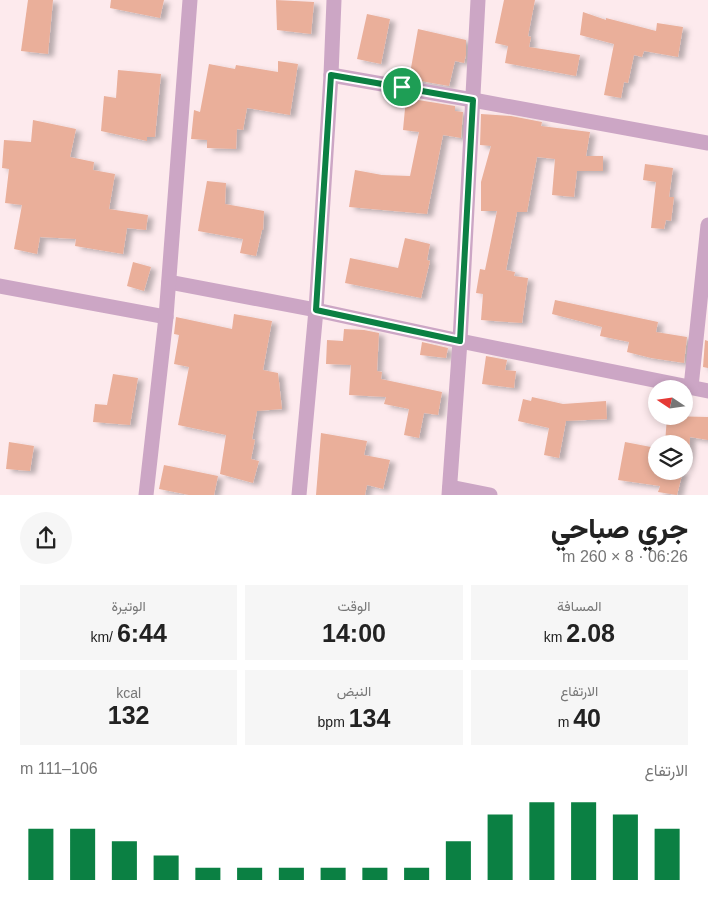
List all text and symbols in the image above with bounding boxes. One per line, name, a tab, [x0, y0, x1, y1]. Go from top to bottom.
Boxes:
pin	[381, 66, 423, 108]
icon: arrive	[388, 73, 416, 101]
north arrow	[648, 380, 692, 425]
map controls	[648, 380, 693, 480]
button: layers	[648, 435, 693, 480]
button: share	[20, 512, 72, 564]
text: جري صباحي	[551, 513, 688, 544]
text: 06:26 · 8 × 260 m	[562, 548, 688, 565]
text: الوتيرة	[112, 598, 146, 614]
text: الوقت	[338, 598, 370, 614]
text: المسافة	[557, 598, 602, 614]
text: 6:44	[117, 619, 167, 647]
text: 14:00	[322, 619, 386, 647]
text: 2.08	[566, 619, 615, 647]
text: /km	[90, 629, 117, 645]
text: km	[544, 629, 566, 645]
text: النبض	[337, 683, 371, 699]
text: الارتفاع	[560, 683, 598, 699]
text: kcal	[116, 685, 141, 701]
text: 132	[108, 701, 150, 729]
text: 134	[349, 704, 390, 732]
text: 40	[573, 704, 601, 732]
text: bpm	[318, 714, 349, 730]
text: m	[558, 714, 573, 730]
text: 106–111 m	[20, 760, 98, 777]
text: الارتفاع	[645, 762, 688, 779]

